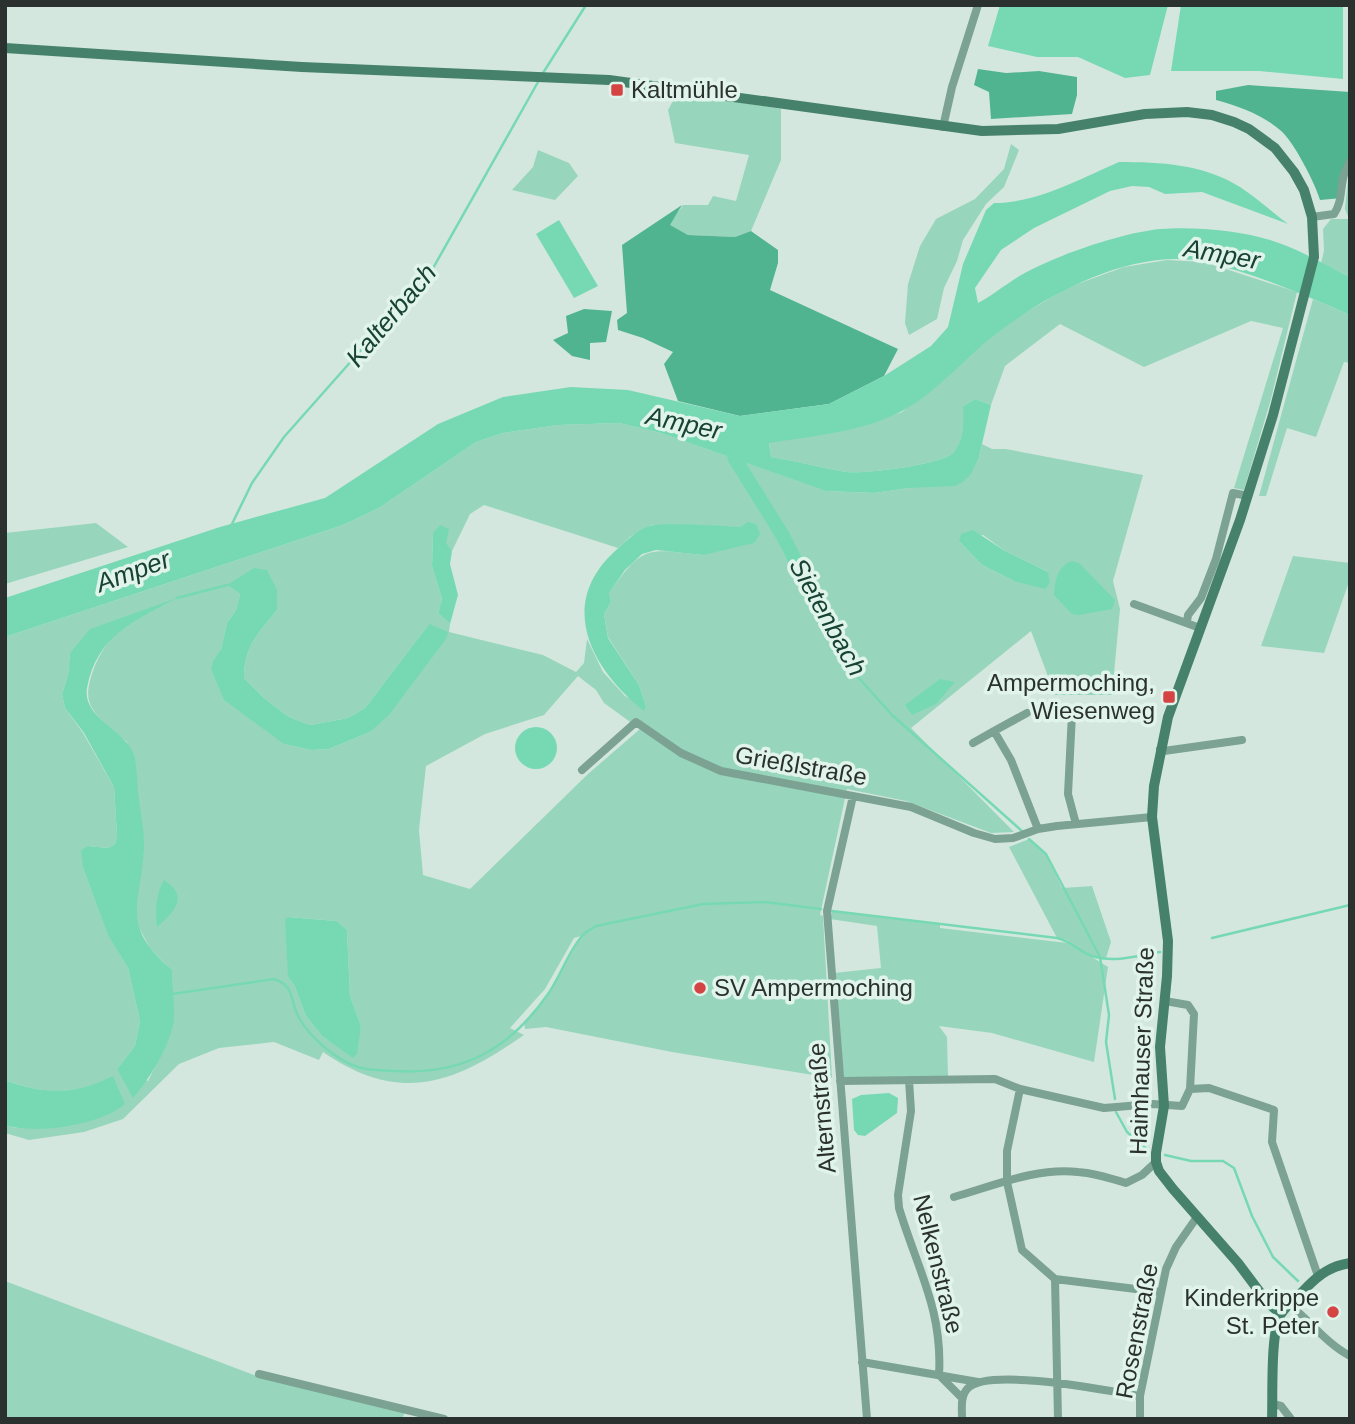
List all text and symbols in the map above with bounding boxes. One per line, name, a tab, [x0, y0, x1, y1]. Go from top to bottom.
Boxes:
place label: Kaltmühle	[631, 76, 738, 103]
marker: Kaltmühle	[609, 82, 625, 98]
water label: Amper	[1180, 232, 1264, 276]
water label: Kalterbach	[340, 258, 442, 372]
water label: Amper	[641, 400, 726, 446]
water label: Amper	[90, 543, 175, 599]
water label: Sietenbach	[783, 553, 873, 681]
place label: Ampermoching, Wiesenweg	[987, 669, 1155, 724]
marker: Ampermoching, Wiesenweg	[1161, 689, 1177, 705]
street label: Grießlstraße	[733, 741, 869, 790]
street label: Haimhauser Straße	[1124, 947, 1159, 1155]
place label: SV Ampermoching	[714, 974, 913, 1001]
marker: SV Ampermoching	[692, 980, 708, 996]
street label: Alternstraße	[802, 1042, 841, 1174]
street label: Nelkenstraße	[908, 1191, 969, 1336]
street label: Rosenstraße	[1110, 1261, 1163, 1401]
place label: Kinderkrippe St. Peter	[1184, 1284, 1319, 1339]
marker: Kinderkrippe St. Peter	[1325, 1304, 1341, 1320]

